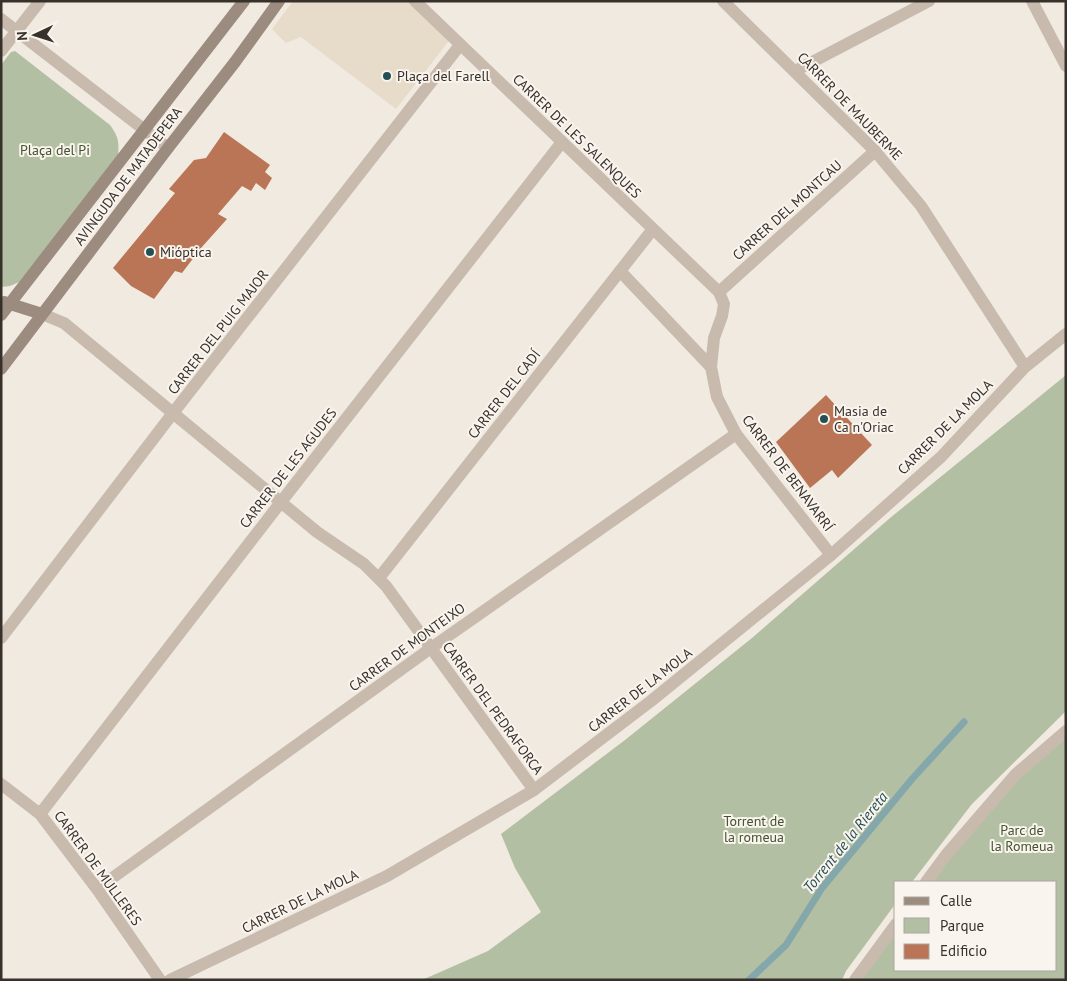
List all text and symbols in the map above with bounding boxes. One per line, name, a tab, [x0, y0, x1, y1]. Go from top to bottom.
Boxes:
north arrow	[10, 10, 60, 60]
text: N	[13, 31, 31, 41]
street label: CARRER DE MAUBERME	[794, 48, 906, 164]
place label: Plaça del Farell	[397, 67, 490, 85]
marker: Plaça del Farell	[381, 70, 393, 82]
street label: CARRER DE LES SALENQUES	[509, 70, 645, 202]
street label: AVINGUDA DE MATADEPERA	[70, 103, 186, 249]
park label: Plaça del Pi	[20, 141, 90, 159]
street label: CARRER DEL MONTCAU	[729, 156, 845, 264]
place label: Mióptica	[160, 243, 212, 261]
marker: Mióptica	[144, 246, 156, 258]
street label: CARRER DEL PUIG MAJOR	[164, 266, 272, 398]
street label: CARRER DEL CADÍ	[464, 345, 545, 442]
street label: CARRER DE LA MOLA	[894, 375, 997, 478]
place label: Masia de Ca n'Oriac	[834, 402, 894, 436]
street label: CARRER DE LES AGUDES	[235, 404, 341, 532]
street label: CARRER DE BENAVARRÍ	[738, 411, 838, 536]
marker: Masia de Ca n'Oriac	[818, 413, 830, 425]
street label: CARRER DE MONTEIXO	[345, 599, 469, 695]
street label: CARRER DEL PEDRAFORCA	[439, 638, 548, 779]
street label: CARRER DE LA MOLA	[584, 643, 696, 736]
water label: Torrent de la Riereta	[799, 787, 892, 896]
street label: CARRER DE MULLERES	[50, 807, 146, 929]
park label: Torrent de la romeua	[724, 812, 784, 846]
park label: Parc de la Romeua	[991, 821, 1054, 855]
street label: CARRER DE LA MOLA	[239, 865, 362, 937]
legend	[894, 881, 1057, 971]
text: Calle	[940, 891, 972, 910]
text: Parque	[940, 916, 984, 935]
text: Edificio	[940, 941, 987, 960]

